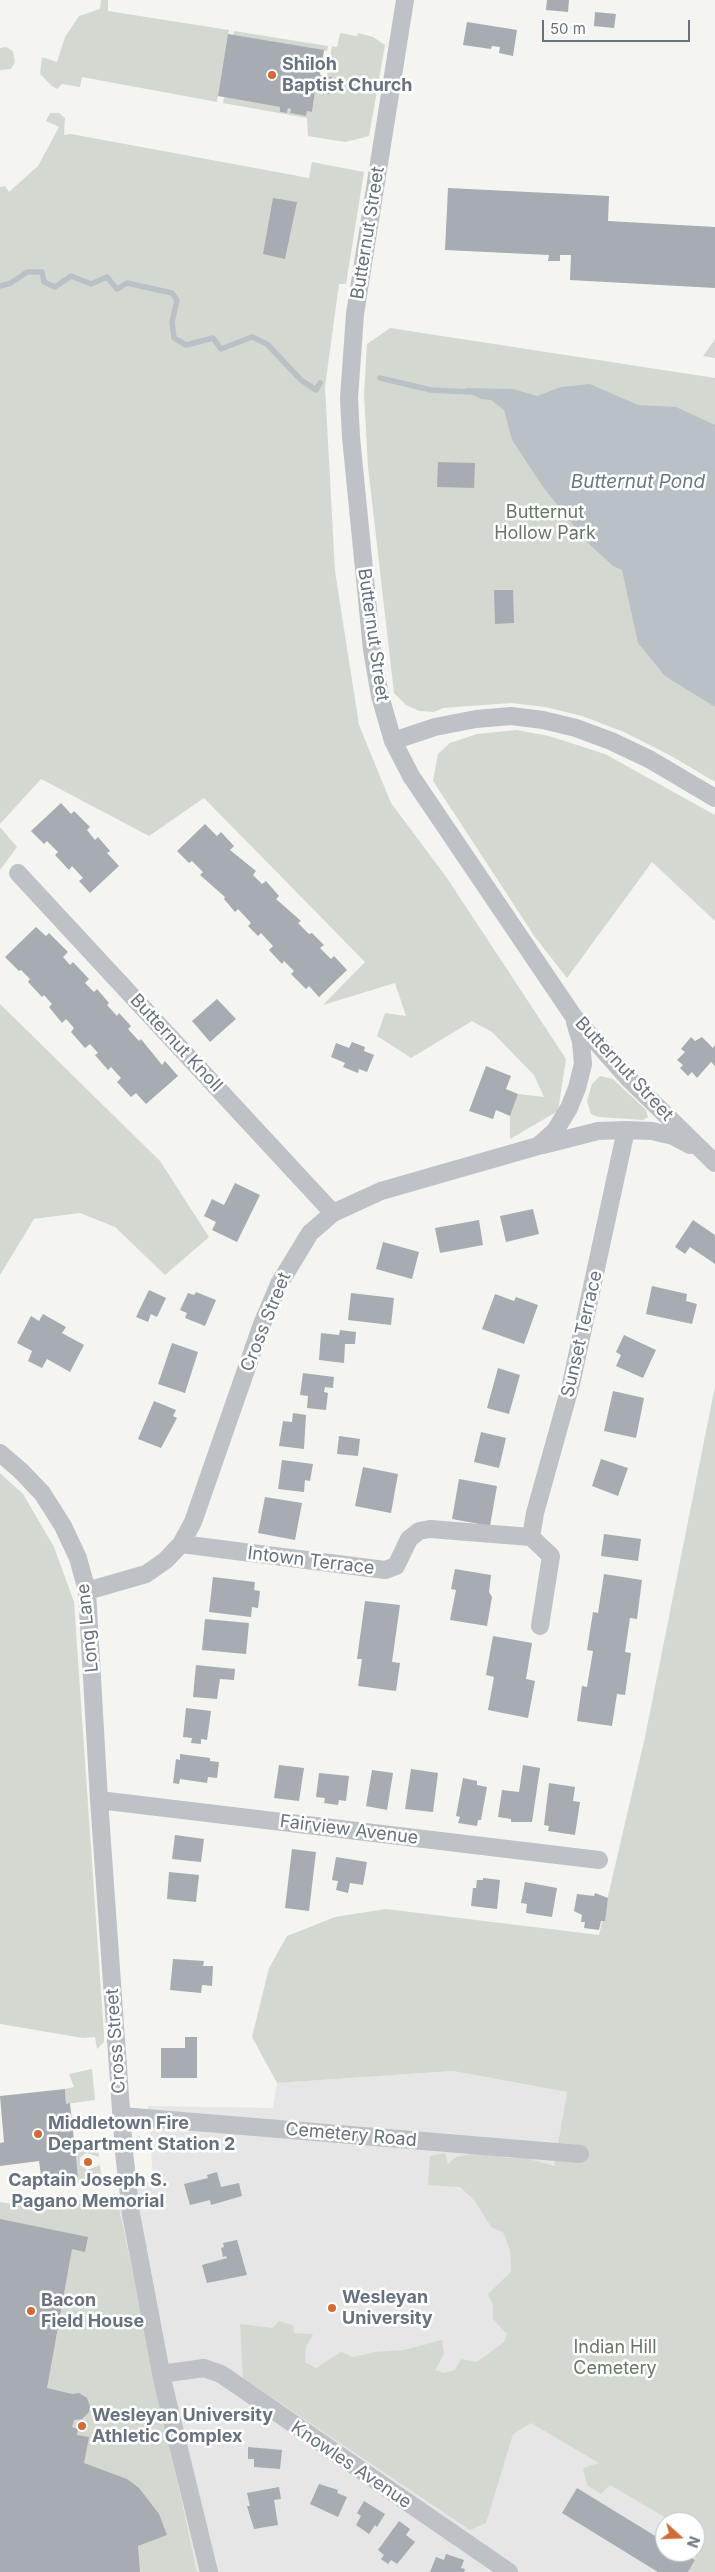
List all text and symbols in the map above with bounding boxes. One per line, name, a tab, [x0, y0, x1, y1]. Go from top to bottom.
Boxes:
scale bar	[545, 10, 692, 42]
text: 50 m	[550, 19, 586, 38]
place label: Shiloh Baptist Church	[282, 54, 413, 96]
marker: Shiloh Baptist Church	[266, 69, 278, 81]
street label: Butternut Street	[347, 165, 389, 301]
water label: Butternut Pond	[571, 471, 705, 493]
park label: Butternut Hollow Park	[494, 502, 596, 544]
street label: Butternut Street	[353, 567, 393, 703]
street label: Butternut Knoll	[125, 990, 227, 1096]
street label: Butternut Street	[570, 1013, 678, 1125]
street label: Cross Street	[236, 1269, 296, 1375]
street label: Sunset Terrace	[557, 1269, 607, 1399]
street label: Intown Terrace	[246, 1543, 376, 1579]
street label: Long Lane	[73, 1583, 103, 1673]
street label: Fairview Avenue	[279, 1811, 419, 1849]
street label: Cross Street	[102, 1988, 130, 2094]
place label: Middletown Fire Department Station 2	[48, 2113, 235, 2156]
street label: Cemetery Road	[284, 2118, 418, 2152]
marker: Middletown Fire Department Station 2	[32, 2128, 44, 2140]
marker: Captain Joseph S. Pagano Memorial	[82, 2156, 94, 2168]
place label: Captain Joseph S. Pagano Memorial	[8, 2170, 168, 2212]
place label: Wesleyan University	[342, 2287, 433, 2330]
place label: Bacon Field House	[41, 2290, 144, 2332]
marker: Wesleyan University	[326, 2302, 338, 2314]
marker: Bacon Field House	[25, 2305, 37, 2317]
park label: Indian Hill Cemetery	[573, 2337, 657, 2380]
place label: Wesleyan University Athletic Complex	[92, 2405, 273, 2448]
street label: Knowles Avenue	[287, 2417, 415, 2513]
marker: Wesleyan University Athletic Complex	[76, 2420, 88, 2432]
north arrow	[655, 2512, 705, 2562]
text: N	[684, 2534, 703, 2550]

